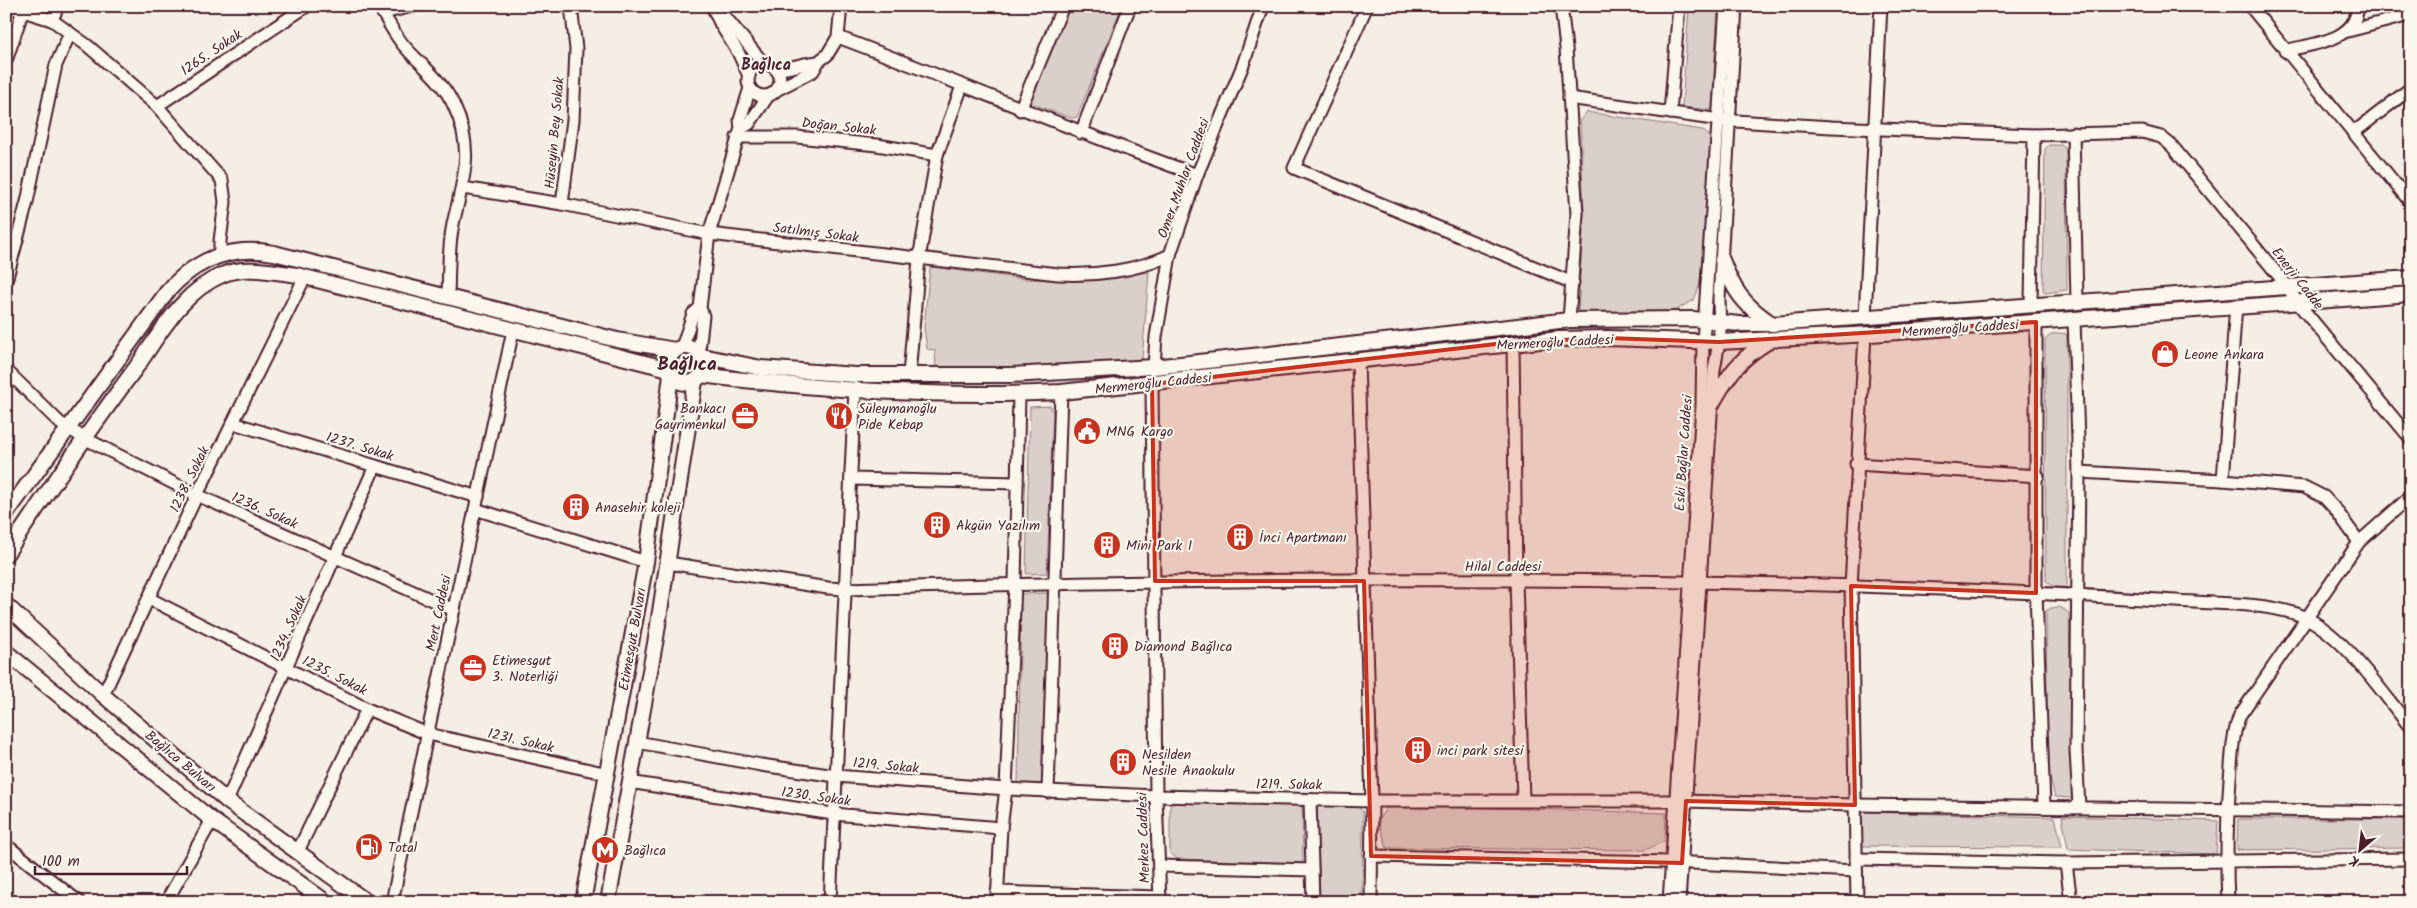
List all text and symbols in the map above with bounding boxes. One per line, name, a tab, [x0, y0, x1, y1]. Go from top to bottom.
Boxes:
street label: 1265. Sokak	[176, 24, 247, 82]
district label: Bağlıca	[741, 53, 791, 78]
street label: Hüseyin Bey Sokak	[539, 76, 571, 190]
street label: Doğan Sokak	[800, 112, 878, 142]
street label: Omer Muhlar Caddesi	[1152, 115, 1216, 241]
street label: Satılmış Sokak	[772, 217, 860, 249]
street label: Enerji Cadde	[2266, 243, 2329, 315]
street label: Mermeroğlu Caddesi	[1901, 314, 2020, 344]
street label: Mermeroğlu Caddesi	[1496, 329, 1615, 357]
shop icon: Leone Ankara	[2150, 339, 2180, 369]
place label: Leone Ankara	[2184, 344, 2264, 366]
district label: Bağlıca	[657, 350, 717, 380]
street label: Mermeroğlu Caddesi	[1094, 367, 1213, 401]
street label: Eski Bağlar Caddesi	[1669, 394, 1699, 512]
place label: Bankacı Gayrimenkul	[655, 398, 727, 436]
place label: Süleymanoğlu Pide Kebap	[858, 398, 937, 436]
office icon: Bankacı Gayrimenkul	[730, 401, 760, 431]
restaurant icon: Süleymanoğlu Pide Kebap	[824, 401, 854, 431]
public building icon: MNG Kargo	[1072, 416, 1102, 446]
place label: MNG Kargo	[1106, 421, 1173, 443]
street label: 1237. Sokak	[323, 426, 397, 468]
street label: 1238. Sokak	[164, 442, 216, 516]
street label: 1236. Sokak	[228, 486, 302, 536]
building icon: Anasehir koleji	[561, 492, 591, 522]
place label: Anasehir koleji	[595, 497, 681, 519]
building icon: Akgün Yazılım	[922, 510, 952, 540]
place label: Akgün Yazılım	[956, 515, 1040, 537]
building icon: İnci Apartmanı	[1225, 522, 1255, 552]
place label: İnci Apartmanı	[1259, 527, 1347, 549]
building icon: Mini Park 1	[1092, 530, 1122, 560]
place label: Mini Park 1	[1126, 535, 1192, 557]
street label: Hilal Caddesi	[1465, 556, 1542, 578]
street label: Mert Caddesi	[420, 572, 458, 653]
street label: Etimesgut Bulvarı	[613, 585, 653, 693]
street label: 1234. Sokak	[264, 591, 314, 665]
building icon: Diamond Bağlıca	[1100, 631, 1130, 661]
place label: Diamond Bağlıca	[1134, 636, 1232, 658]
street label: 1235. Sokak	[298, 650, 371, 702]
place label: Etimesgut 3. Noterliği	[492, 650, 558, 688]
office icon: Etimesgut 3. Noterliği	[458, 653, 488, 683]
street label: 1231. Sokak	[485, 723, 556, 759]
street label: Bağlıca Bulvarı	[140, 725, 221, 799]
building icon: inci park sitesi	[1403, 735, 1433, 765]
place label: inci park sitesi	[1437, 740, 1524, 762]
place label: Nesilden Nesile Anaokulu	[1142, 744, 1235, 782]
building icon: Nesilden Nesile Anaokulu	[1108, 747, 1138, 777]
street label: 1219. Sokak	[852, 752, 920, 780]
street label: 1219. Sokak	[1256, 773, 1323, 797]
street label: 1230. Sokak	[780, 781, 852, 813]
street label: Merkez Caddesi	[1131, 791, 1157, 884]
north arrow	[2334, 826, 2384, 876]
fuel station icon: Total	[354, 832, 384, 862]
metro station icon: Bağlıca	[590, 835, 620, 865]
place label: Total	[388, 837, 418, 859]
place label: Bağlıca	[624, 840, 666, 862]
scale bar	[35, 843, 188, 875]
text: K	[2345, 849, 2363, 872]
text: 100 m	[42, 850, 80, 874]

